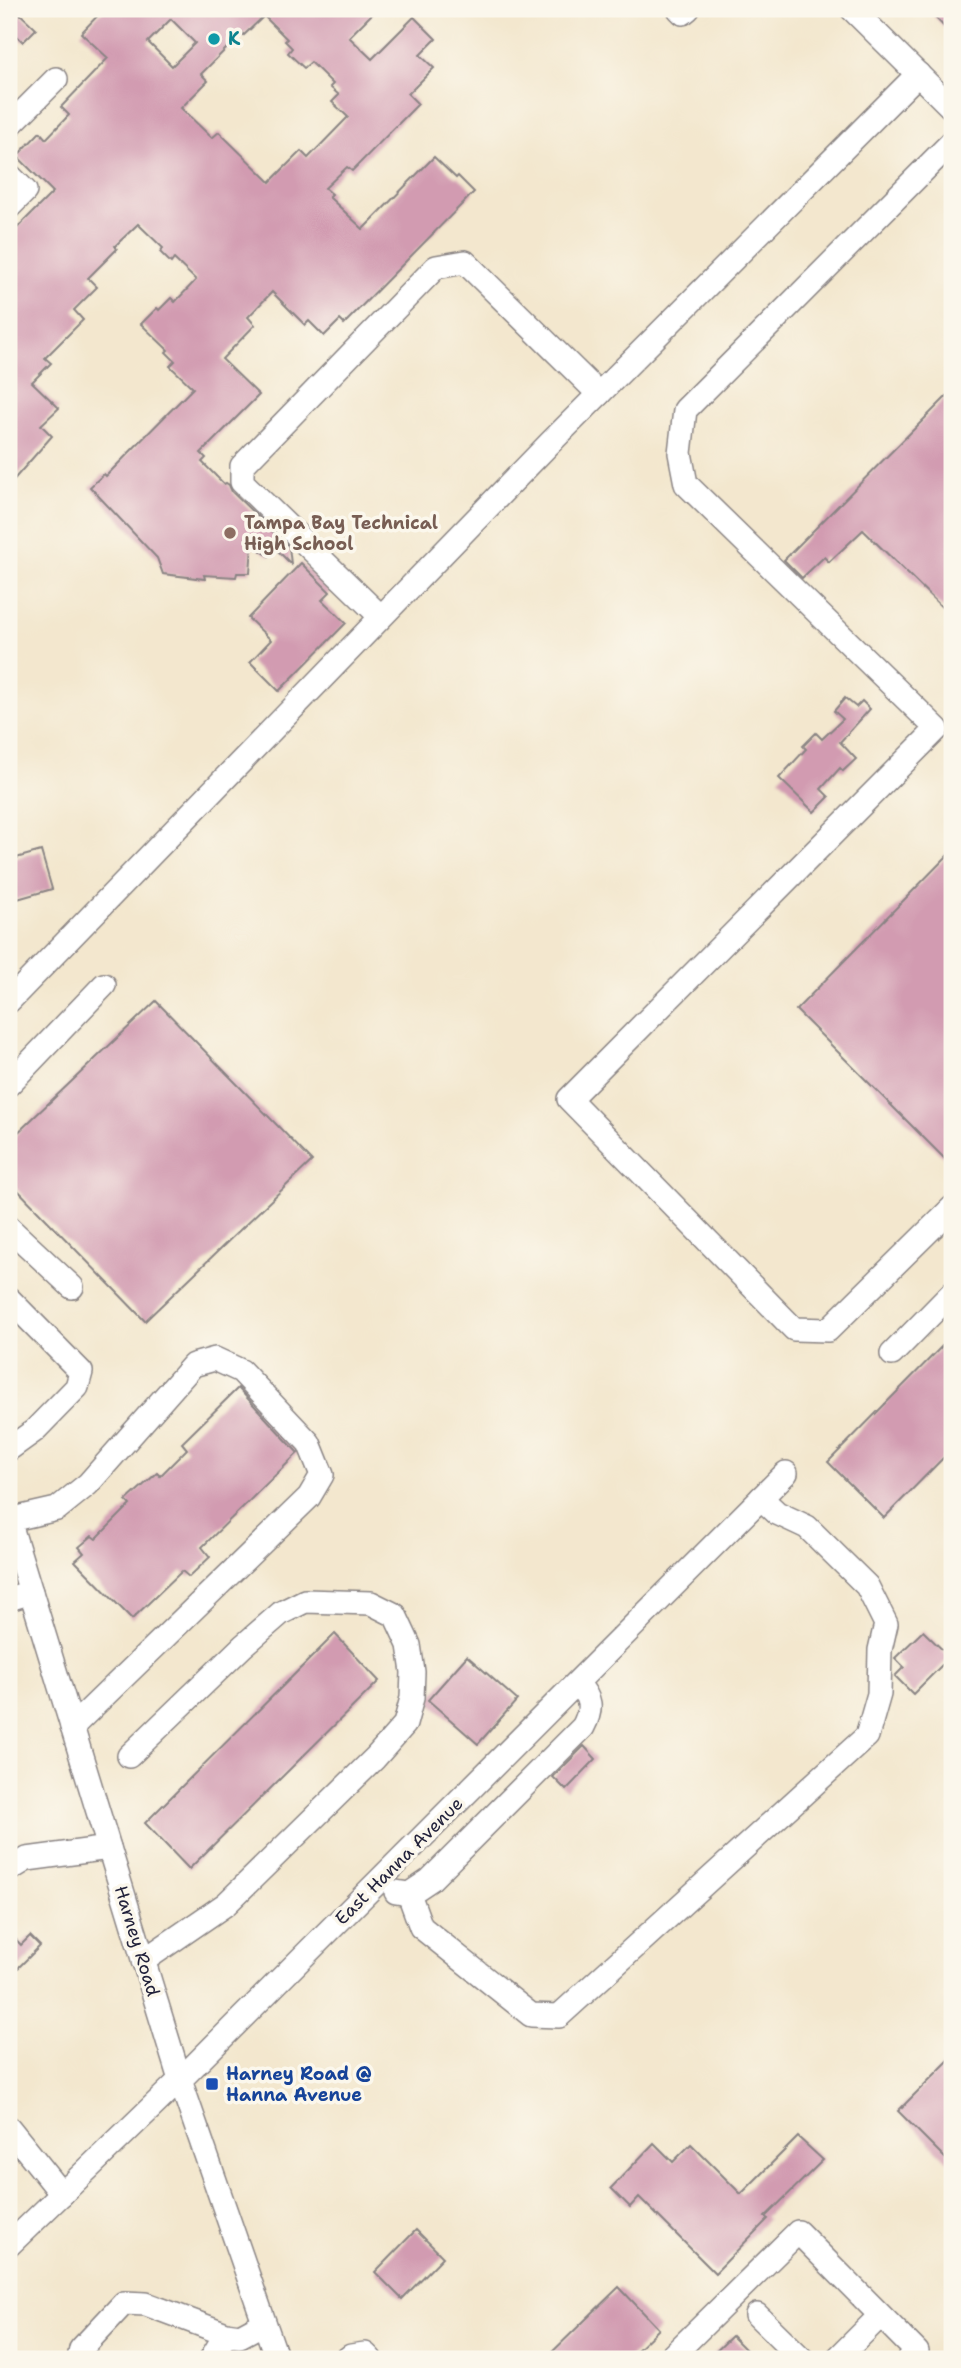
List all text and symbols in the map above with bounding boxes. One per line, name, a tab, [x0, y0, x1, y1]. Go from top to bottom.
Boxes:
place label: K	[228, 27, 241, 51]
marker: K	[206, 31, 222, 47]
place label: Tampa Bay Technical High School	[244, 511, 438, 556]
marker: Tampa Bay Technical High School	[222, 525, 238, 541]
street label: East Hanna Avenue	[330, 1792, 468, 1930]
street label: Harney Road	[109, 1883, 165, 1999]
place label: Harney Road @ Hanna Avenue	[226, 2062, 372, 2107]
marker: Harney Road @ Hanna Avenue	[204, 2076, 220, 2092]

